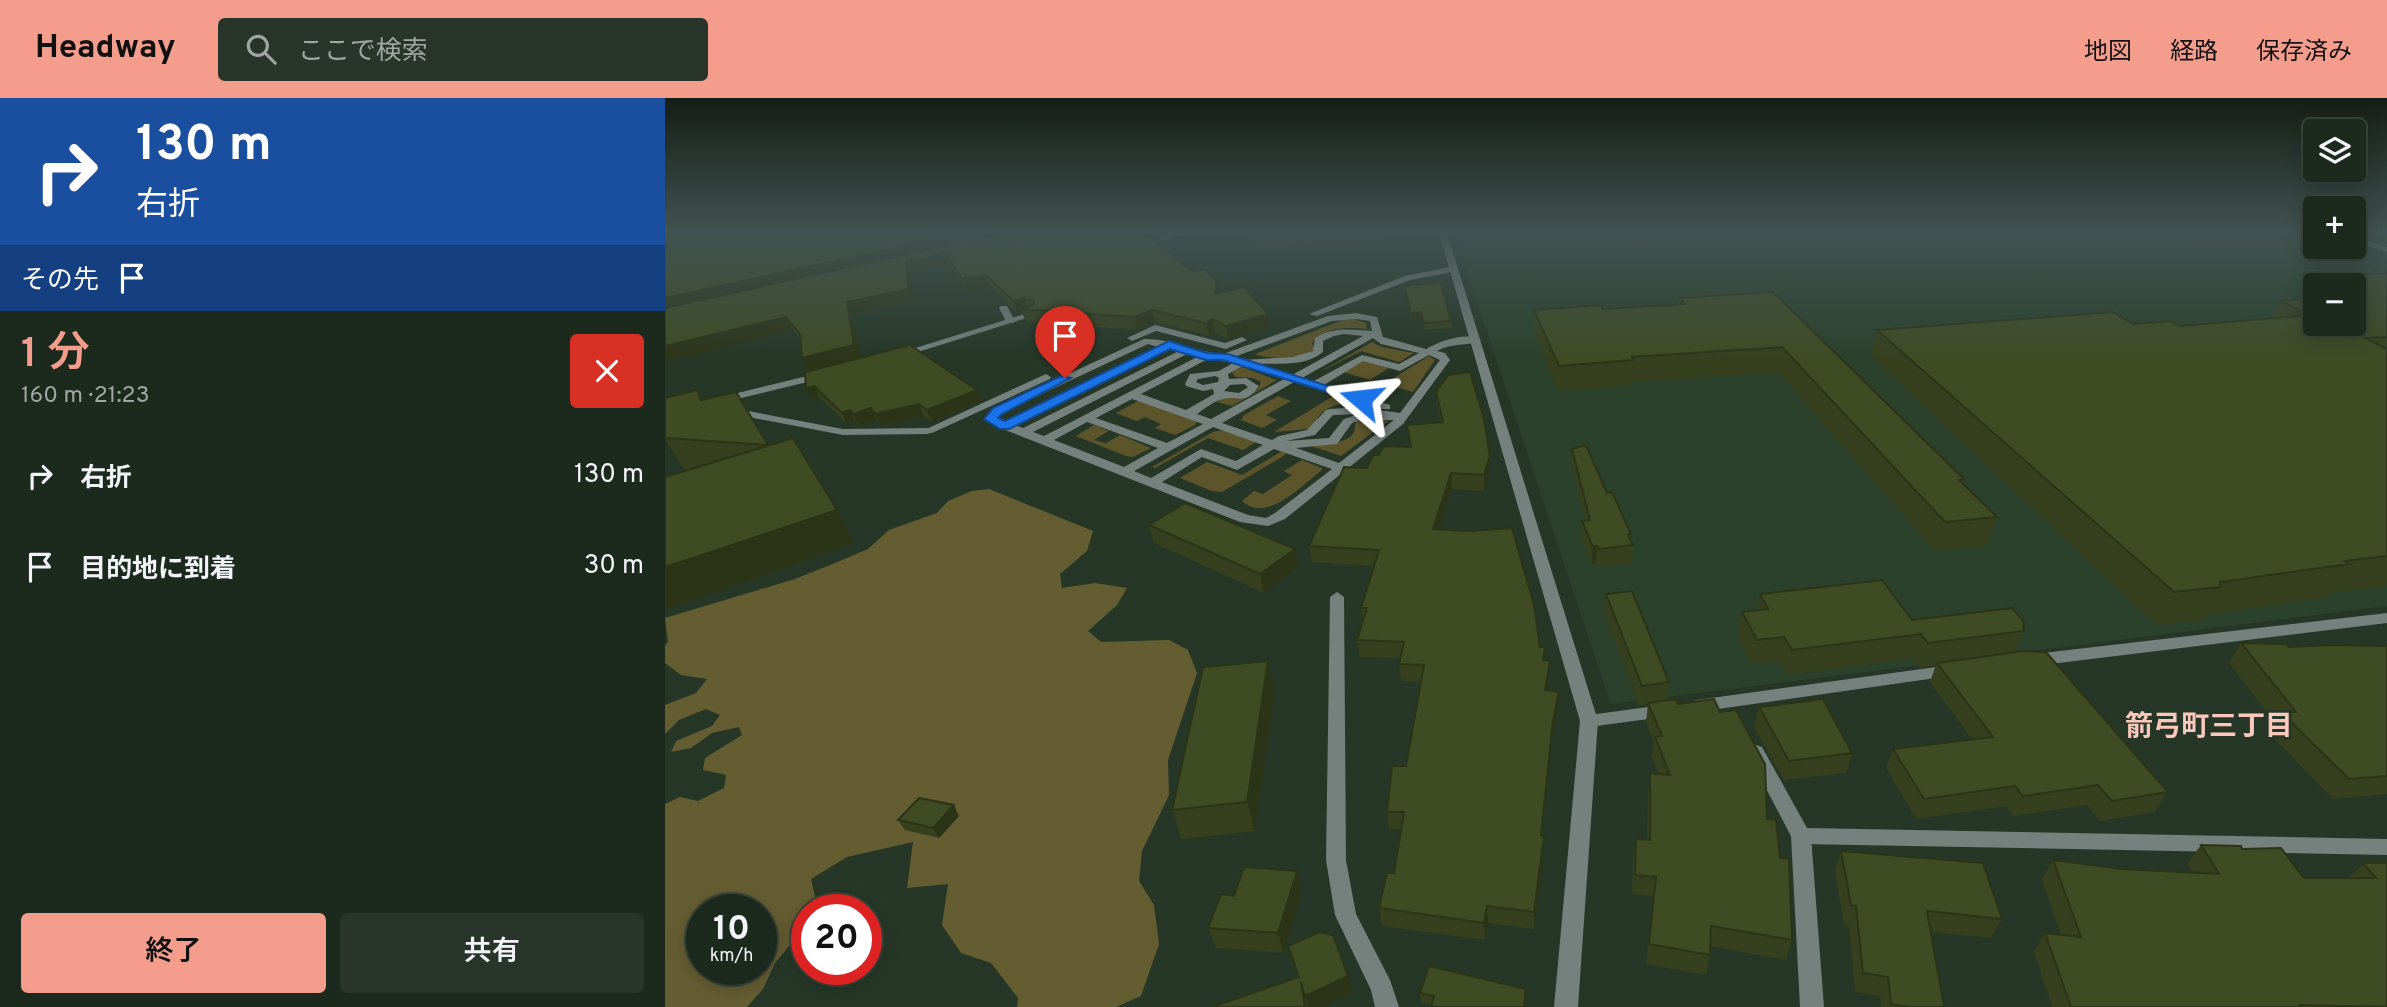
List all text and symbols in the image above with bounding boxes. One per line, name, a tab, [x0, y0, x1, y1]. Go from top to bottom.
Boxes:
search box	[218, 18, 708, 81]
text: Headway	[35, 28, 176, 70]
icon: search	[242, 30, 280, 68]
text: ここで検索	[298, 36, 428, 69]
text: 地図	[2084, 38, 2132, 68]
text: 経路	[2170, 38, 2218, 68]
text: 保存済み	[2256, 38, 2352, 68]
text: 130 m	[136, 116, 272, 178]
map controls	[2303, 119, 2366, 336]
button: layers	[2303, 119, 2366, 182]
icon: right	[21, 126, 112, 217]
text: 右折	[136, 186, 200, 226]
button: +	[2303, 196, 2366, 259]
icon: arrive	[113, 259, 151, 297]
text: その先	[21, 265, 99, 298]
button: −	[2303, 273, 2366, 336]
pin	[1035, 306, 1095, 378]
icon: arrive	[1046, 317, 1084, 355]
text: 1 分	[21, 329, 90, 382]
button: close	[570, 334, 644, 408]
position arrow	[1324, 362, 1398, 436]
text: 160 m · 21:23	[21, 382, 150, 411]
icon: right	[21, 457, 59, 495]
text: 130 m	[574, 459, 644, 492]
text: 右折	[80, 463, 132, 496]
icon: arrive	[21, 548, 59, 586]
text: 30 m	[584, 550, 644, 583]
text: 目的地に到着	[80, 554, 236, 587]
district label: 箭弓町三丁目	[2125, 710, 2293, 746]
speed limit sign: 20	[791, 894, 882, 985]
text: 10	[713, 908, 750, 952]
button: 終了	[21, 913, 326, 993]
button: 共有	[340, 913, 644, 993]
text: km/h	[710, 945, 753, 968]

